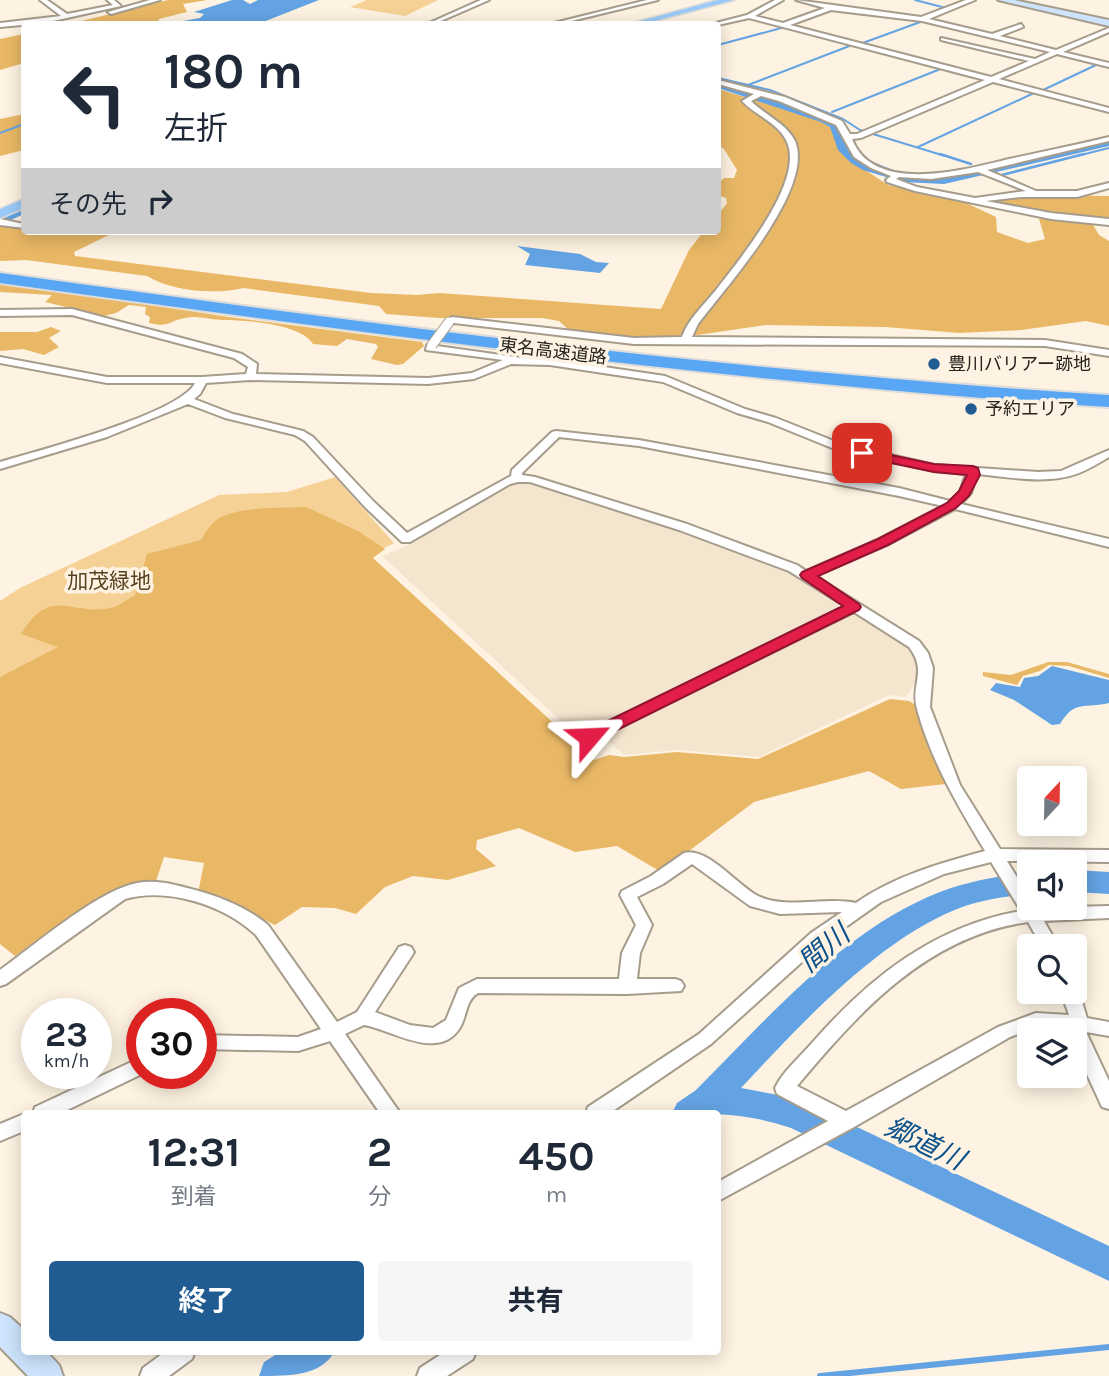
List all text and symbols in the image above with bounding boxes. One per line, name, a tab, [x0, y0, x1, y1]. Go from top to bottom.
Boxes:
text: 180 m	[164, 43, 303, 100]
icon: left	[49, 49, 140, 140]
text: 左折	[164, 110, 228, 147]
icon: right	[141, 182, 179, 220]
text: その先	[49, 189, 127, 220]
street label: 東名高速道路	[498, 334, 608, 368]
place label: 豊川バリアー跡地	[948, 353, 1091, 375]
marker: 豊川バリアー跡地	[926, 356, 942, 372]
place label: 予約エリア	[985, 398, 1075, 420]
marker: 予約エリア	[963, 401, 979, 417]
pin	[832, 423, 892, 483]
icon: arrive	[843, 434, 881, 472]
park label: 加茂緑地	[67, 569, 151, 593]
position arrow	[552, 700, 626, 774]
north arrow	[1017, 766, 1087, 836]
map controls	[1017, 766, 1087, 1088]
button: sound	[1017, 850, 1087, 920]
water label: 間川	[792, 915, 858, 979]
button: search	[1017, 934, 1087, 1004]
speed limit sign: 30	[126, 998, 217, 1089]
text: 23	[45, 1014, 88, 1055]
button: layers	[1017, 1018, 1087, 1088]
text: km/h	[44, 1050, 89, 1072]
water label: 郷道川	[880, 1110, 973, 1178]
text: 12:31	[147, 1127, 240, 1177]
text: 2	[367, 1127, 392, 1177]
text: 450	[519, 1131, 595, 1181]
text: m	[546, 1181, 567, 1208]
text: 到着	[171, 1183, 217, 1210]
text: 分	[368, 1183, 391, 1210]
button: 終了	[49, 1261, 364, 1341]
button: 共有	[378, 1261, 693, 1341]

